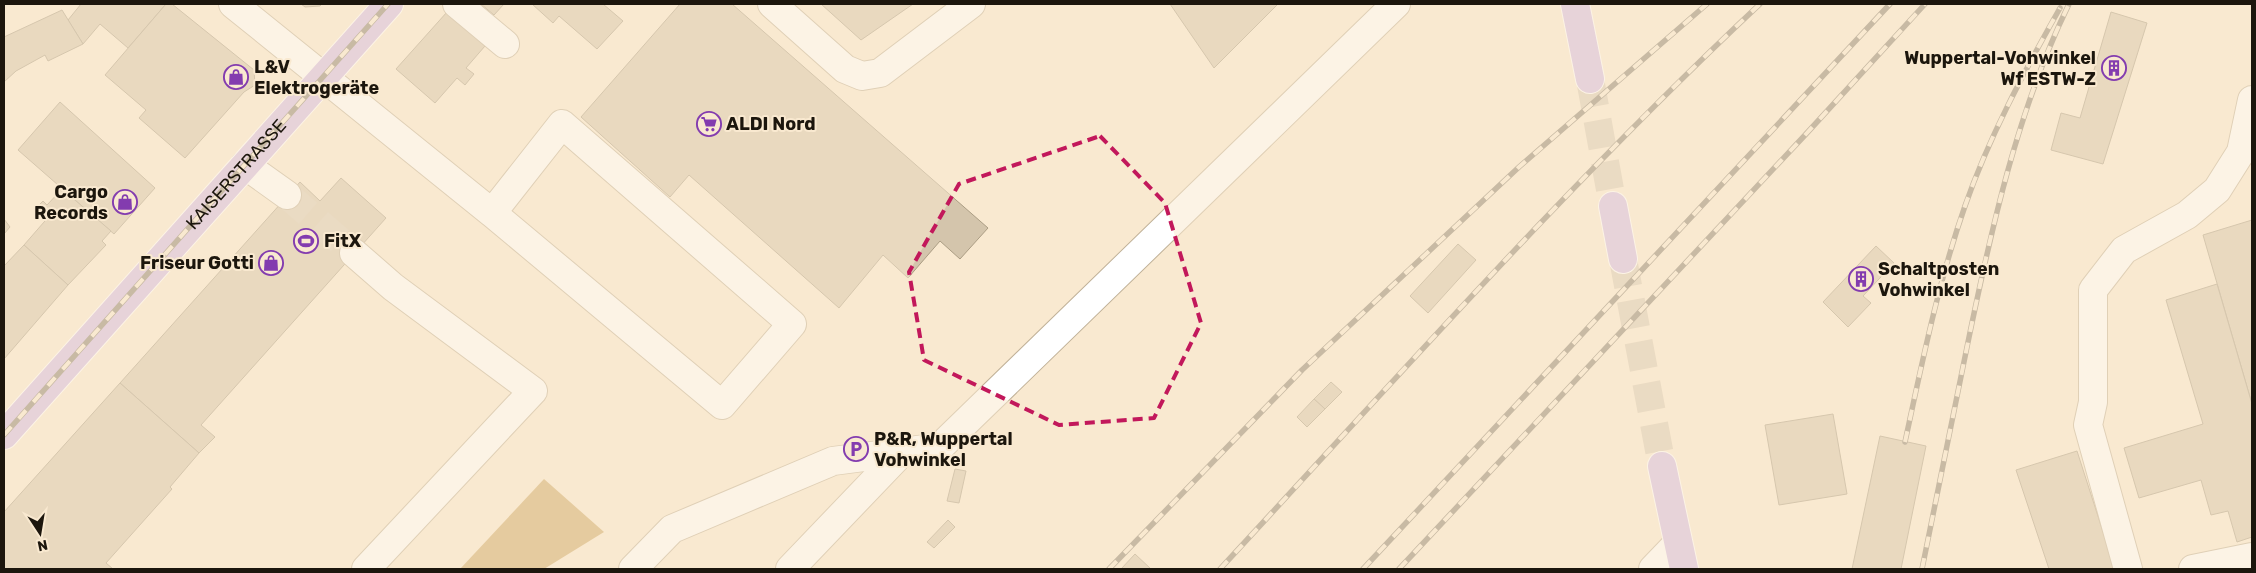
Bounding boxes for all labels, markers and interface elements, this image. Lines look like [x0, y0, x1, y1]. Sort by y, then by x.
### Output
place label: Wuppertal-Vohwinkel Wf ESTW-Z [1904, 47, 2096, 90]
building icon: Wuppertal-Vohwinkel Wf ESTW-Z [2101, 55, 2127, 81]
place label: L&V Elektrogeräte [254, 56, 379, 99]
shop icon: L&V Elektrogeräte [223, 64, 249, 90]
supermarket icon: ALDI Nord [696, 111, 722, 137]
place label: ALDI Nord [726, 113, 816, 135]
street label: KAISERSTRASSE [181, 115, 291, 234]
place label: Cargo Records [34, 181, 108, 224]
shop icon: Cargo Records [112, 189, 138, 215]
sports icon: FitX [293, 228, 319, 254]
place label: FitX [324, 230, 362, 252]
shop icon: Friseur Gotti [258, 250, 284, 276]
place label: Friseur Gotti [140, 252, 254, 274]
place label: Schaltposten Vohwinkel [1878, 258, 1999, 301]
building icon: Schaltposten Vohwinkel [1848, 266, 1874, 292]
place label: P&R, Wuppertal Vohwinkel [874, 428, 1013, 471]
parking icon: P&R, Wuppertal Vohwinkel [843, 436, 869, 462]
north arrow [15, 508, 65, 558]
text: N [36, 536, 49, 555]

